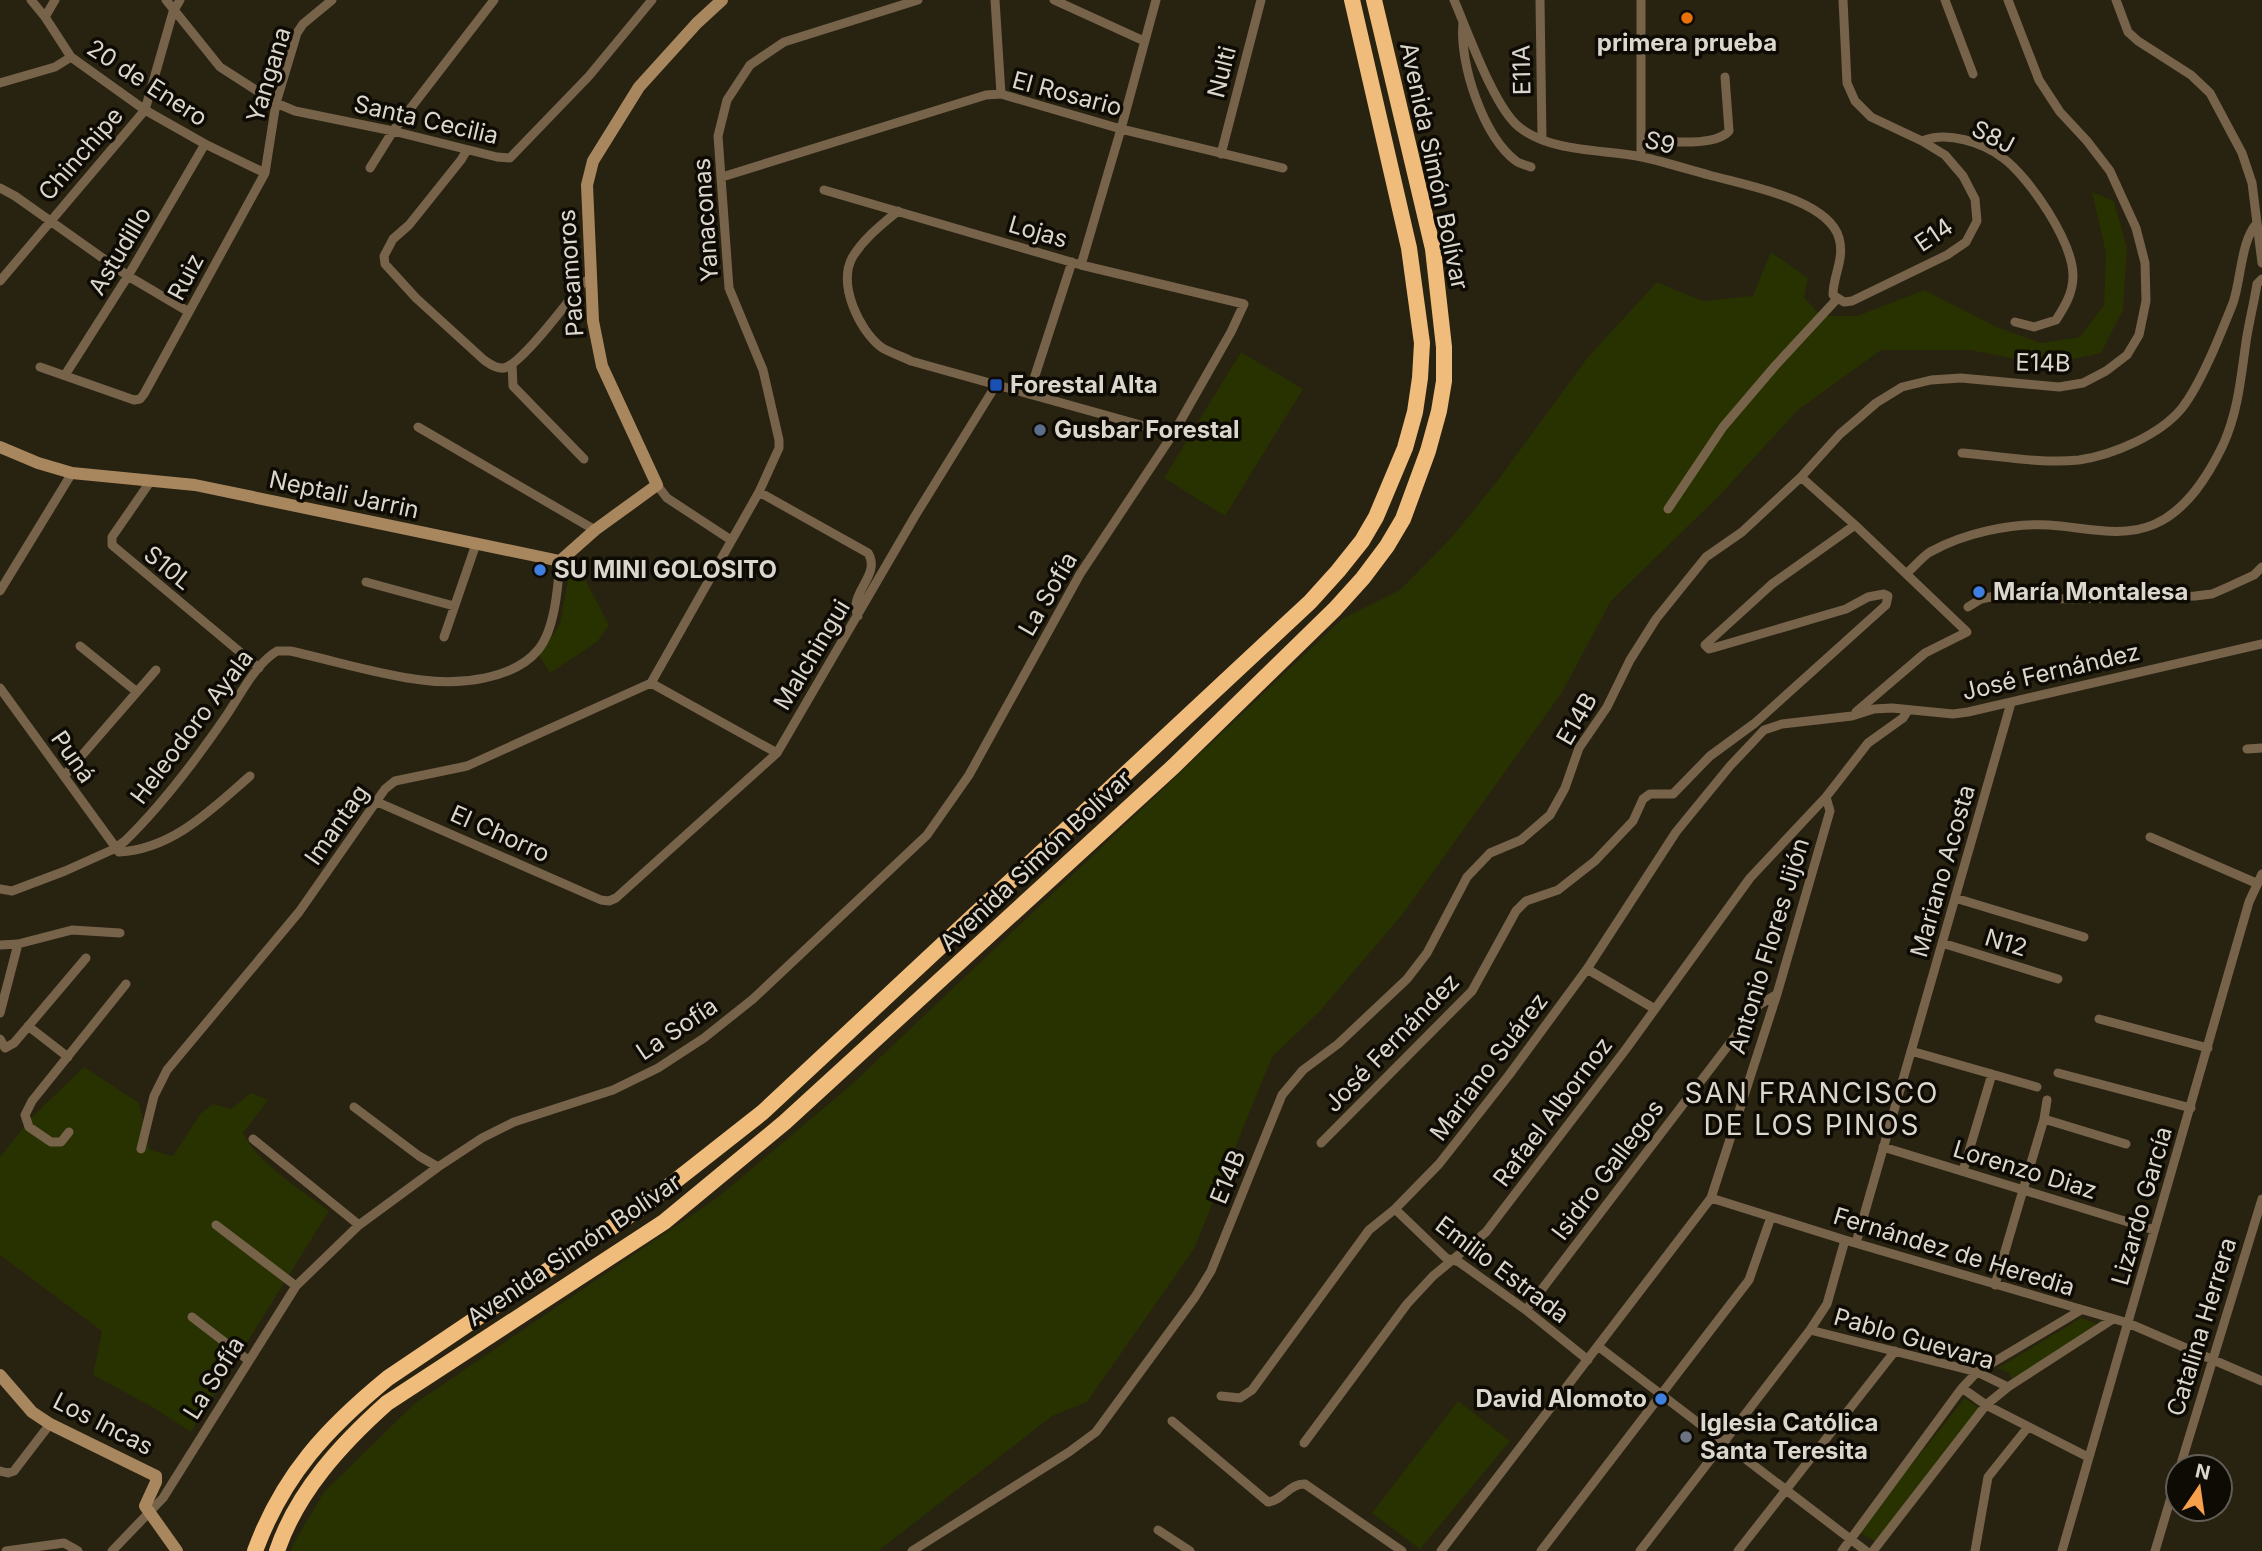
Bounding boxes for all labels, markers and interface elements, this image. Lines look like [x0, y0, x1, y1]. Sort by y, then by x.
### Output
marker: primera prueba [1679, 10, 1695, 26]
street label: Yangana [240, 24, 297, 126]
place label: primera prueba [1597, 28, 1777, 57]
street label: 20 de Enero [82, 33, 213, 132]
street label: Avenida Simón Bolívar [1394, 40, 1475, 292]
street label: Nulti [1201, 43, 1242, 101]
street label: E11A [1507, 45, 1536, 96]
street label: El Rosario [1009, 65, 1125, 122]
street label: Santa Cecilia [351, 89, 501, 150]
street label: Chinchipe [32, 101, 129, 206]
street label: S8J [1967, 114, 2019, 159]
street label: S9 [1642, 125, 1678, 160]
street label: Yanaconas [687, 157, 724, 283]
street label: Astudillo [82, 201, 157, 300]
street label: Pacamoros [552, 209, 589, 338]
street label: Lojas [1005, 209, 1071, 254]
street label: E14 [1909, 211, 1958, 258]
street label: Ruiz [161, 248, 210, 305]
street label: E14B [2015, 348, 2071, 377]
place label: Forestal Alta [1010, 370, 1158, 399]
marker: Forestal Alta [988, 377, 1004, 393]
place label: Gusbar Forestal [1054, 415, 1240, 444]
marker: Gusbar Forestal [1032, 422, 1048, 438]
street label: Neptali Jarrin [266, 464, 422, 525]
street label: S10L [138, 539, 198, 596]
street label: La Sofía [1012, 547, 1083, 641]
place label: SU MINI GOLOSITO [554, 555, 777, 584]
marker: SU MINI GOLOSITO [532, 562, 548, 578]
place label: María Montalesa [1993, 577, 2188, 606]
marker: María Montalesa [1971, 584, 1987, 600]
street label: Malchingui [767, 594, 856, 715]
street label: José Fernández [1959, 637, 2143, 706]
street label: Heleodoro Ayala [124, 644, 259, 810]
street label: E14B [1550, 688, 1603, 750]
street label: Puná [45, 725, 102, 788]
street label: Avenida Simón Bolívar [934, 764, 1138, 957]
street label: Imantag [299, 779, 375, 870]
street label: Mariano Acosta [1904, 781, 1981, 960]
street label: El Chorro [446, 799, 554, 868]
street label: Antonio Flores Jijón [1722, 834, 1815, 1057]
street label: N12 [1982, 922, 2031, 963]
street label: José Fernández [1318, 967, 1465, 1118]
street label: Mariano Suárez [1424, 987, 1554, 1146]
street label: La Sofía [631, 991, 723, 1066]
street label: Rafael Albornoz [1487, 1031, 1618, 1192]
district label: SAN FRANCISCO DE LOS PINOS [1684, 1076, 1940, 1142]
street label: Isidro Gallegos [1545, 1094, 1670, 1246]
street label: Lizardo García [2105, 1123, 2178, 1288]
street label: Lorenzo Diaz [1950, 1134, 2100, 1205]
street label: E14B [1204, 1146, 1251, 1208]
street label: Avenida Simón Bolívar [461, 1167, 686, 1332]
street label: Fernández de Heredia [1830, 1201, 2078, 1302]
street label: Emilio Estrada [1430, 1210, 1575, 1329]
street label: Catalina Herrera [2161, 1234, 2242, 1419]
street label: Pablo Guevara [1831, 1302, 1998, 1375]
street label: La Sofía [177, 1331, 250, 1424]
place label: David Alomoto [1475, 1384, 1647, 1413]
street label: Los Incas [48, 1386, 158, 1461]
marker: David Alomoto [1653, 1391, 1669, 1407]
place label: Iglesia Católica Santa Teresita [1700, 1408, 1879, 1465]
marker: Iglesia Católica Santa Teresita [1678, 1429, 1694, 1445]
north arrow [2164, 1453, 2234, 1523]
text: N [2193, 1459, 2212, 1485]

